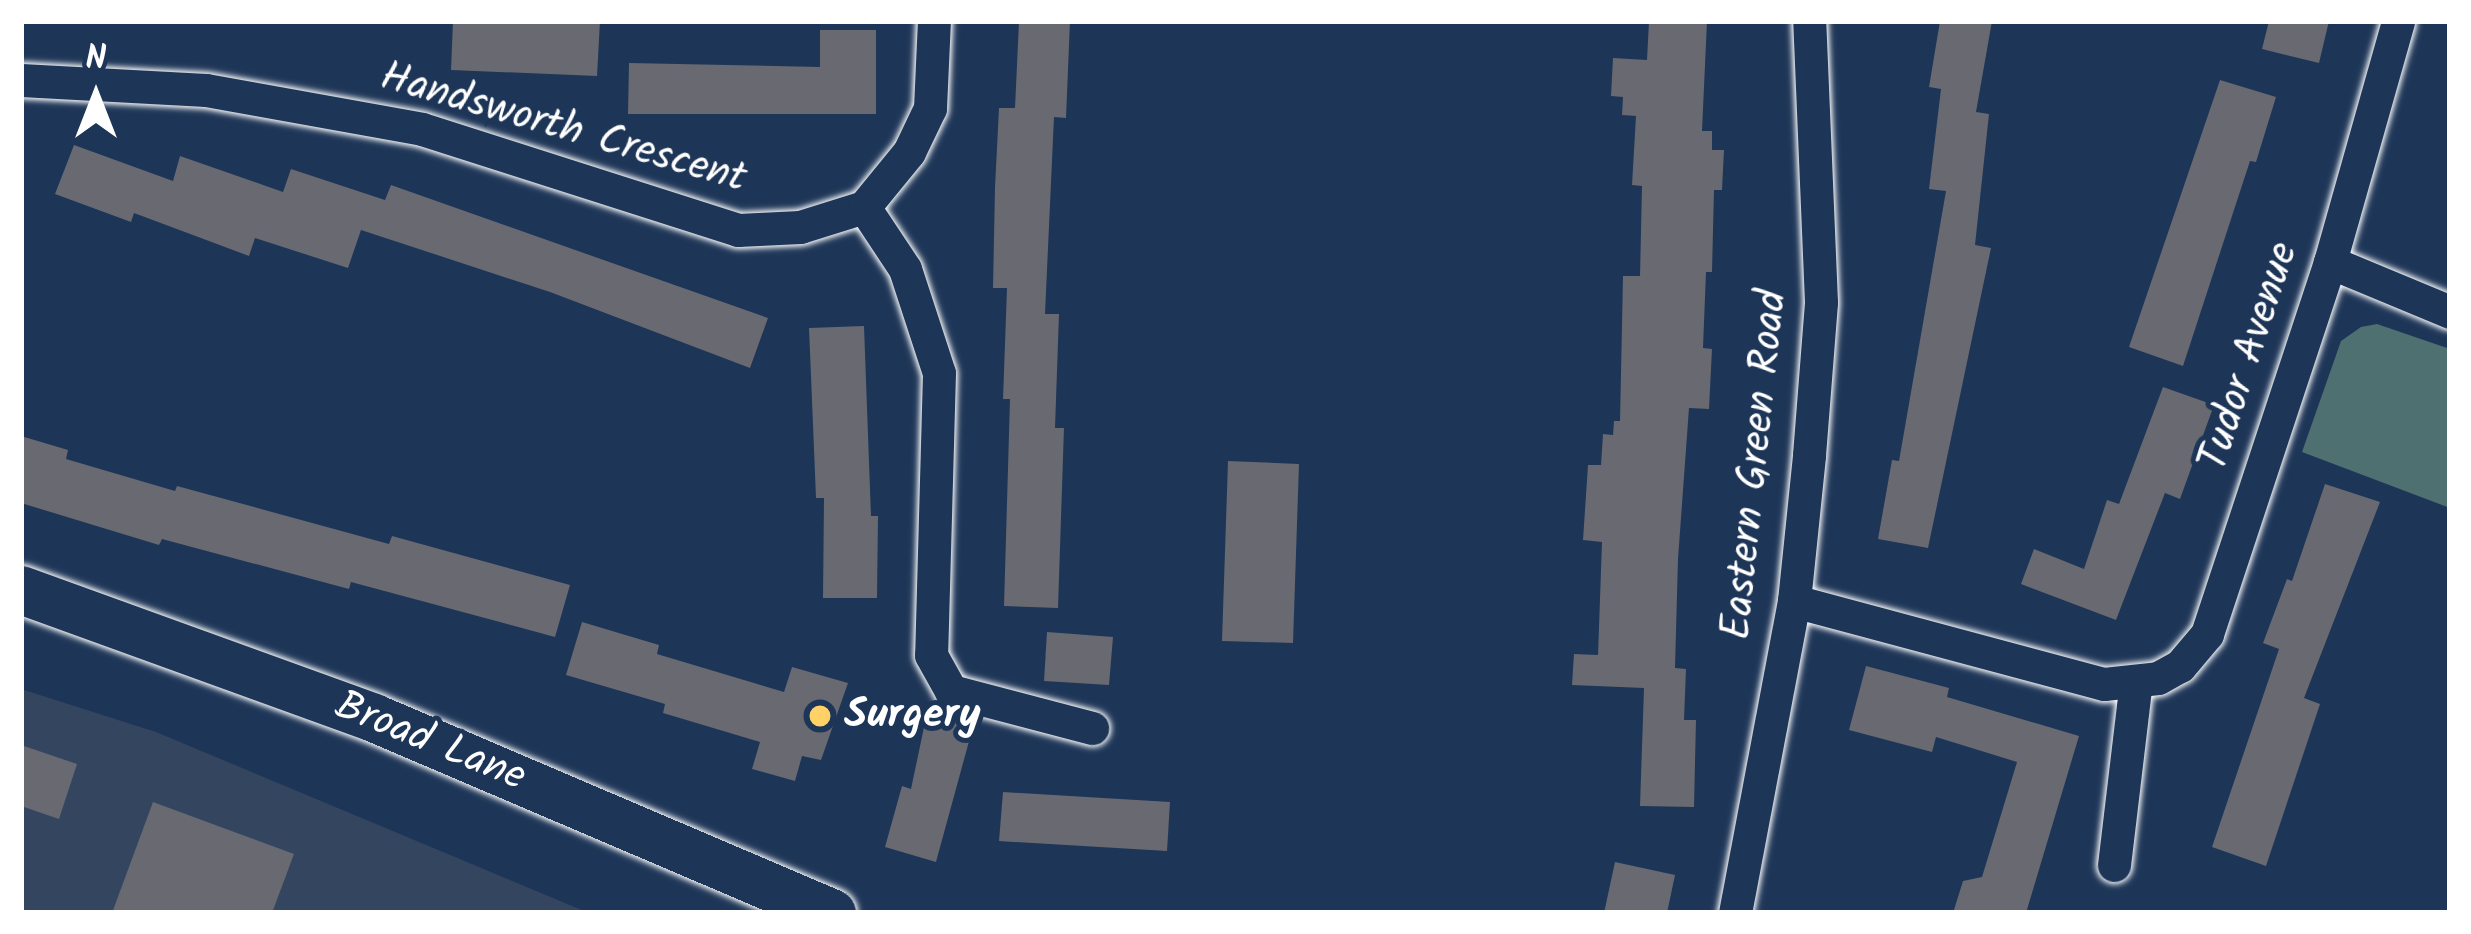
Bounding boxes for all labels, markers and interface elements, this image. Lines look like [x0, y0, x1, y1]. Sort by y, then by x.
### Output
text: N [86, 33, 106, 86]
north arrow [36, 36, 156, 156]
street label: Handsworth Crescent [374, 53, 752, 205]
street label: Tudor Avenue [2189, 236, 2311, 478]
street label: Eastern Green Road [1713, 288, 1799, 642]
street label: Broad Lane [327, 681, 533, 803]
place label: Surgery [844, 691, 981, 741]
marker: Surgery [807, 703, 833, 729]

